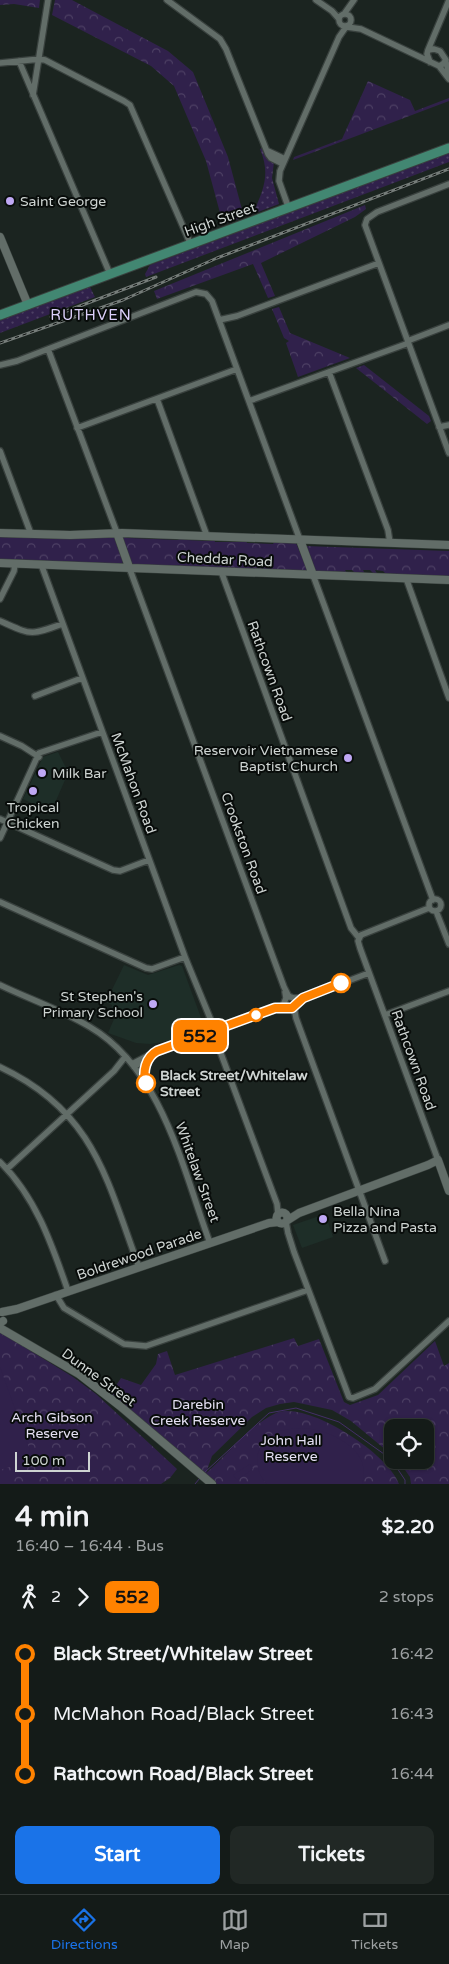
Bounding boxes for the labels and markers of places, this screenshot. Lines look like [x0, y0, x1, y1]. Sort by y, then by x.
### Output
place label: Saint George [20, 193, 106, 210]
marker: Saint George [4, 195, 16, 207]
place label: Reservoir Vietnamese Baptist Church [194, 742, 338, 775]
marker: Reservoir Vietnamese Baptist Church [342, 752, 354, 764]
place label: Milk Bar [52, 765, 107, 782]
marker: Milk Bar [36, 767, 48, 779]
marker: Tropical Chicken [27, 785, 39, 797]
place label: Tropical Chicken [6, 799, 60, 832]
unlabelled marker [331, 973, 351, 993]
place label: St Stephen's Primary School [42, 988, 143, 1021]
marker: St Stephen's Primary School [147, 998, 159, 1010]
unlabelled marker [249, 1008, 263, 1022]
place label: Black Street/Whitelaw Street [160, 1067, 308, 1100]
marker: Black Street/Whitelaw Street [136, 1073, 156, 1093]
place label: Bella Nina Pizza and Pasta [333, 1203, 437, 1236]
marker: Bella Nina Pizza and Pasta [317, 1213, 329, 1225]

